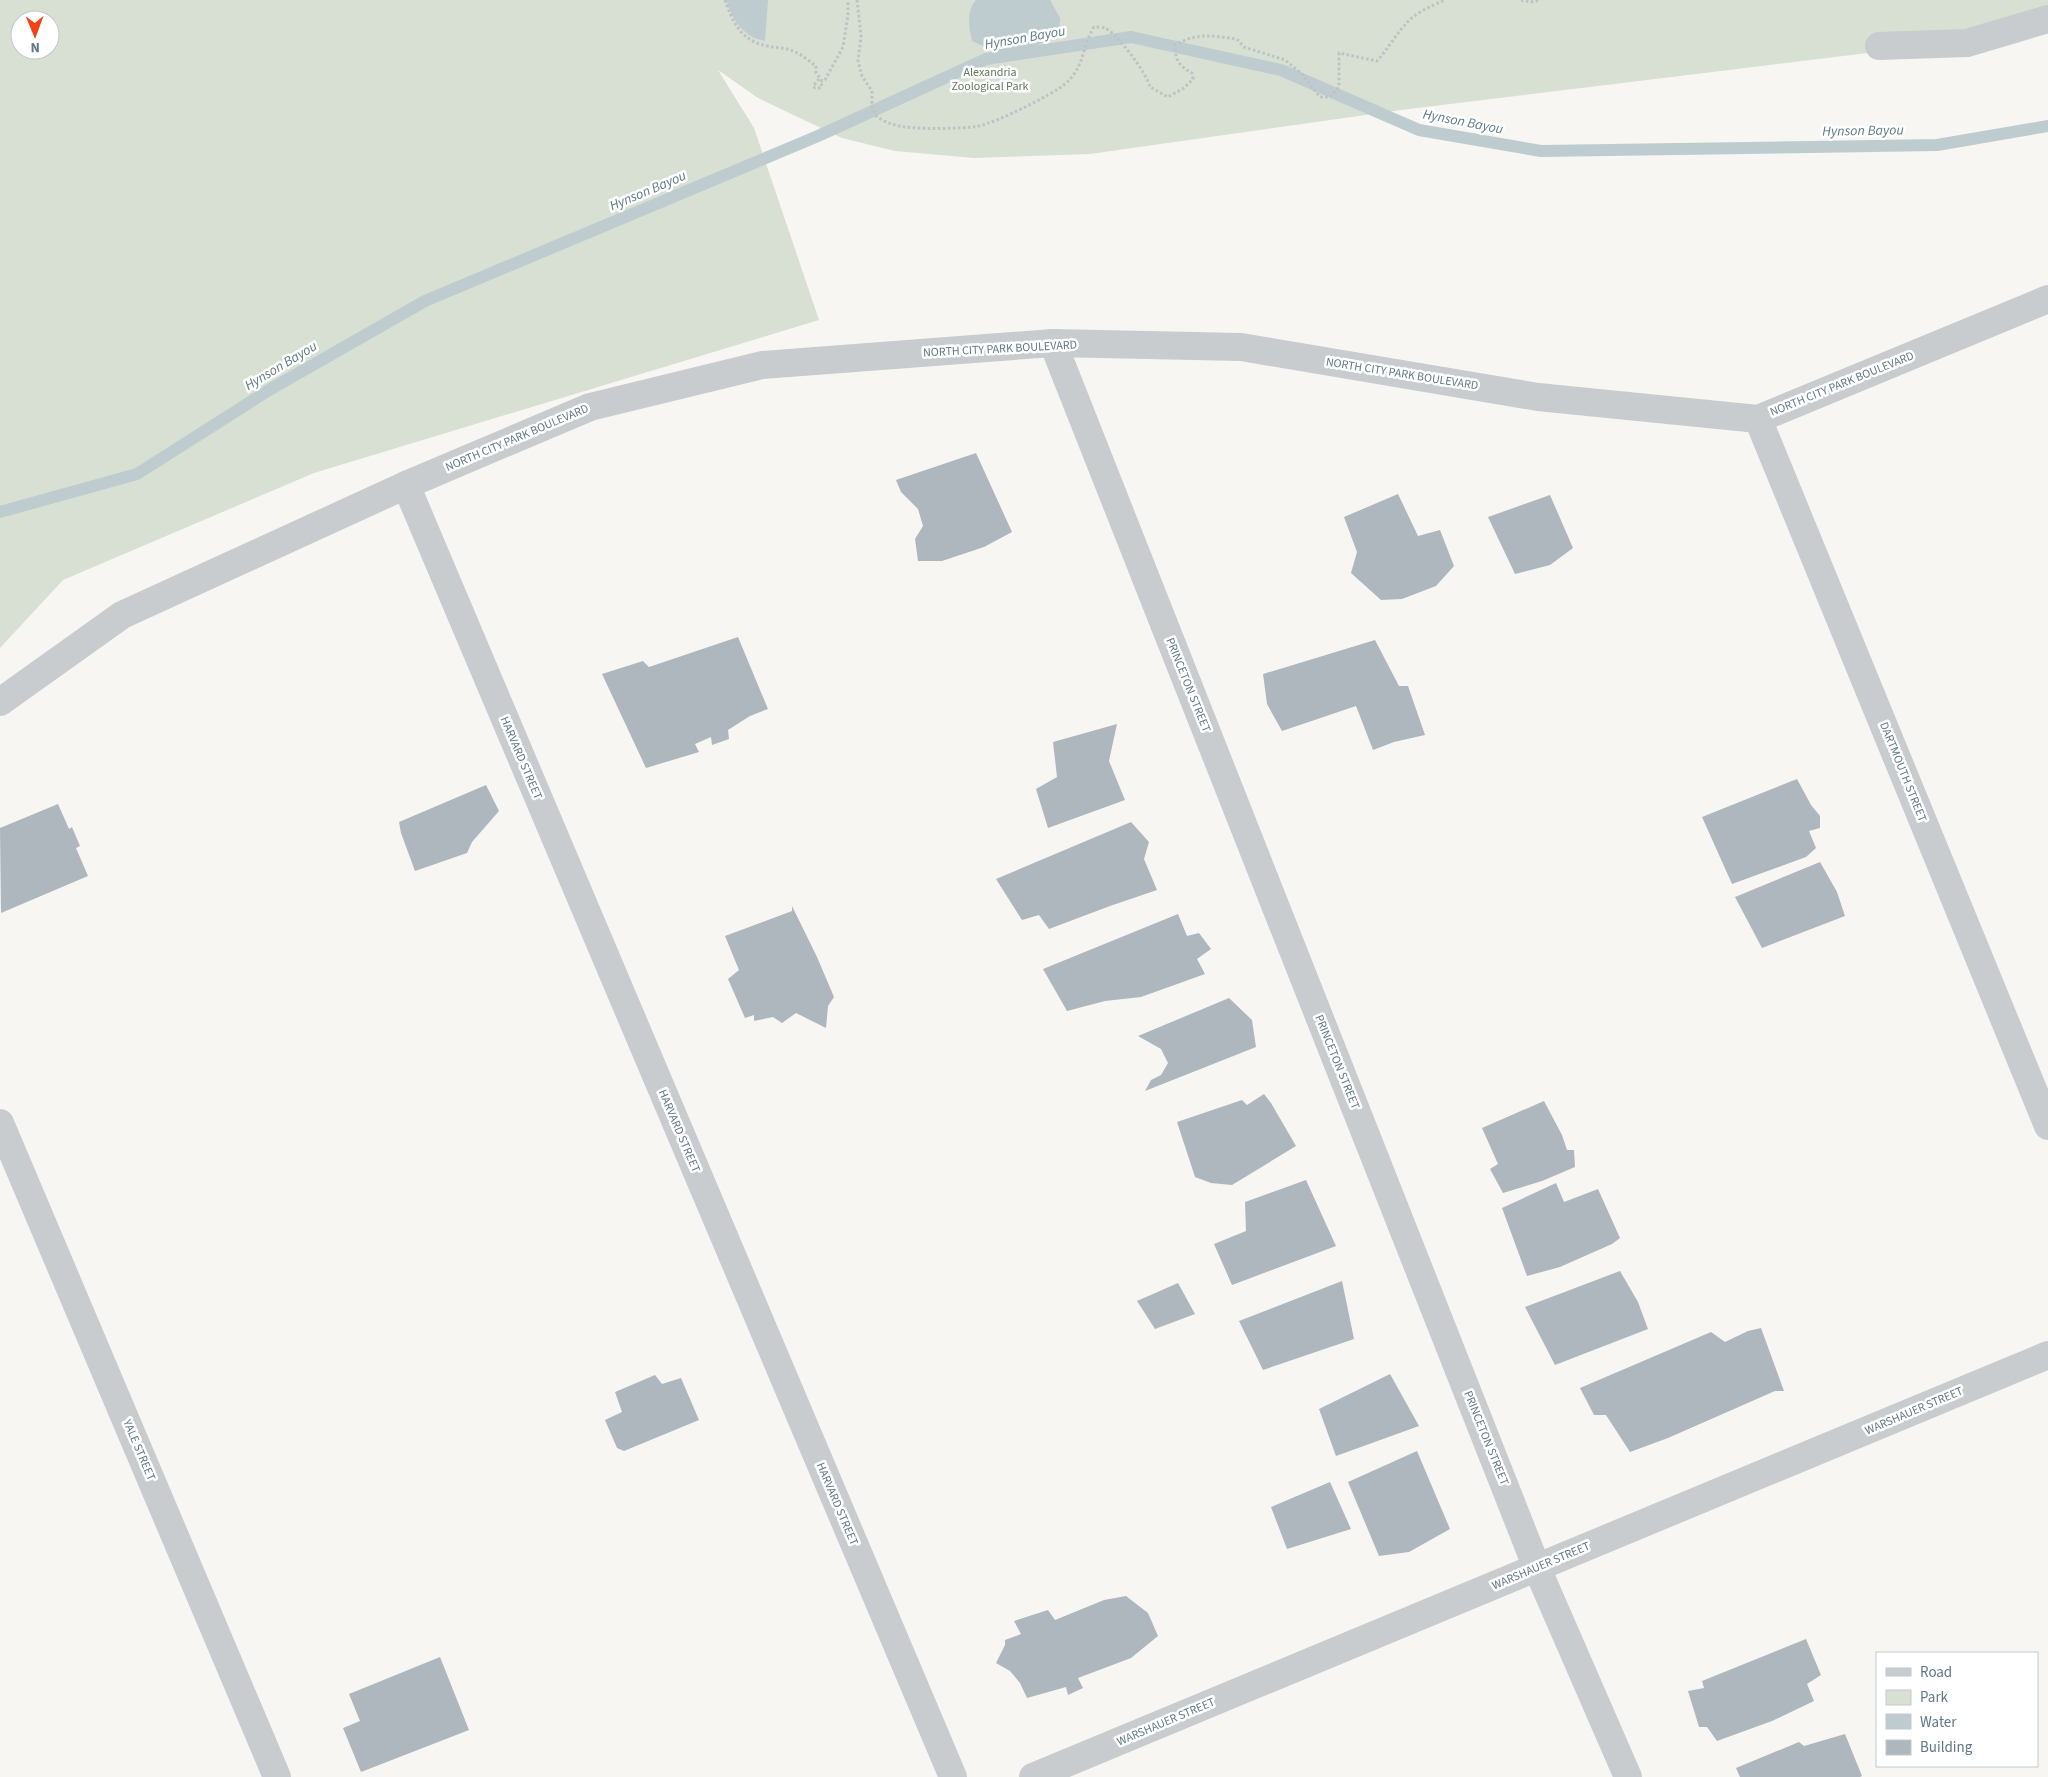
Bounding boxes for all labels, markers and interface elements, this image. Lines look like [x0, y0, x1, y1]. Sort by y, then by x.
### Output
north arrow [10, 10, 60, 60]
water label: Hynson Bayou [983, 21, 1067, 55]
text: N [30, 37, 40, 57]
park label: Alexandria Zoological Park [951, 64, 1029, 95]
water label: Hynson Bayou [1421, 104, 1505, 140]
water label: Hynson Bayou [1822, 120, 1904, 142]
water label: Hynson Bayou [607, 166, 689, 216]
water label: Hynson Bayou [241, 336, 321, 396]
street label: NORTH CITY PARK BOULEVARD [923, 336, 1077, 362]
street label: NORTH CITY PARK BOULEVARD [1767, 347, 1917, 421]
street label: NORTH CITY PARK BOULEVARD [1325, 354, 1479, 394]
street label: NORTH CITY PARK BOULEVARD [443, 400, 591, 476]
street label: PRINCETON STREET [1161, 635, 1215, 735]
street label: HARVARD STREET [496, 714, 546, 803]
street label: DARTMOUTH STREET [1875, 719, 1931, 825]
street label: PRINCETON STREET [1310, 1012, 1364, 1112]
street label: HARVARD STREET [654, 1087, 704, 1176]
street label: WARSHAUER STREET [1862, 1382, 1966, 1439]
street label: PRINCETON STREET [1459, 1388, 1513, 1488]
street label: YALE STREET [118, 1416, 160, 1484]
street label: HARVARD STREET [812, 1460, 862, 1549]
street label: WARSHAUER STREET [1489, 1537, 1593, 1594]
legend [1876, 1652, 2038, 1767]
text: Road [1920, 1662, 1952, 1683]
text: Park [1920, 1687, 1949, 1708]
street label: WARSHAUER STREET [1114, 1693, 1218, 1750]
text: Water [1920, 1712, 1957, 1733]
text: Building [1920, 1737, 1973, 1758]

